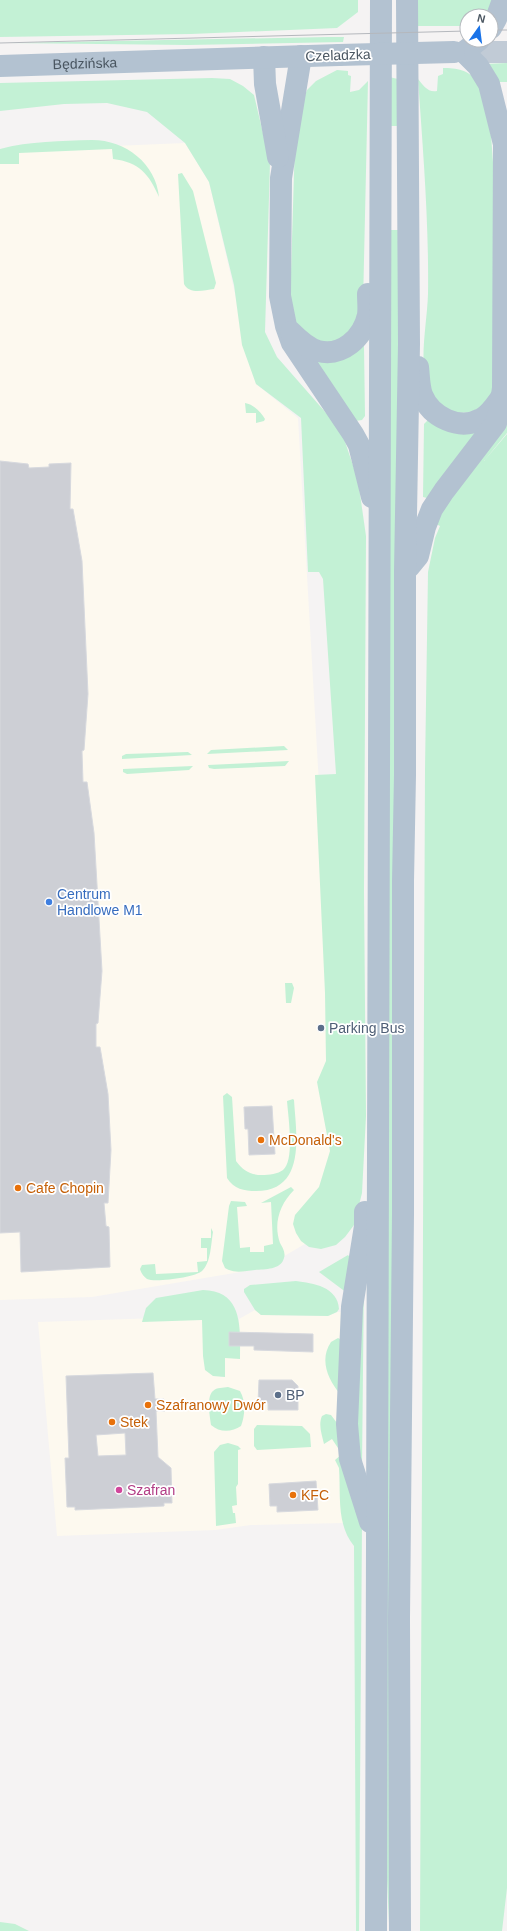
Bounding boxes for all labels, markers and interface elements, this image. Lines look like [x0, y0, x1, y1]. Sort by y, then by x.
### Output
north arrow [459, 8, 499, 48]
text: N [476, 12, 487, 25]
street label: Czeladzka [305, 46, 371, 64]
street label: Będzińska [52, 54, 118, 72]
place label: Centrum Handlowe M1 [57, 886, 143, 918]
marker: Centrum Handlowe M1 [44, 897, 54, 907]
place label: Parking Bus [329, 1020, 404, 1036]
marker: Parking Bus [316, 1023, 326, 1033]
place label: McDonald's [269, 1132, 342, 1148]
marker: McDonald's [256, 1135, 266, 1145]
place label: Cafe Chopin [26, 1180, 104, 1196]
marker: Cafe Chopin [13, 1183, 23, 1193]
place label: BP [286, 1387, 305, 1403]
marker: BP [273, 1390, 283, 1400]
place label: Szafranowy Dwór [156, 1397, 266, 1413]
marker: Szafranowy Dwór [143, 1400, 153, 1410]
place label: Stek [120, 1414, 149, 1430]
marker: Stek [107, 1417, 117, 1427]
place label: Szafran [127, 1482, 175, 1498]
marker: Szafran [114, 1485, 124, 1495]
place label: KFC [301, 1487, 329, 1503]
marker: KFC [288, 1490, 298, 1500]

